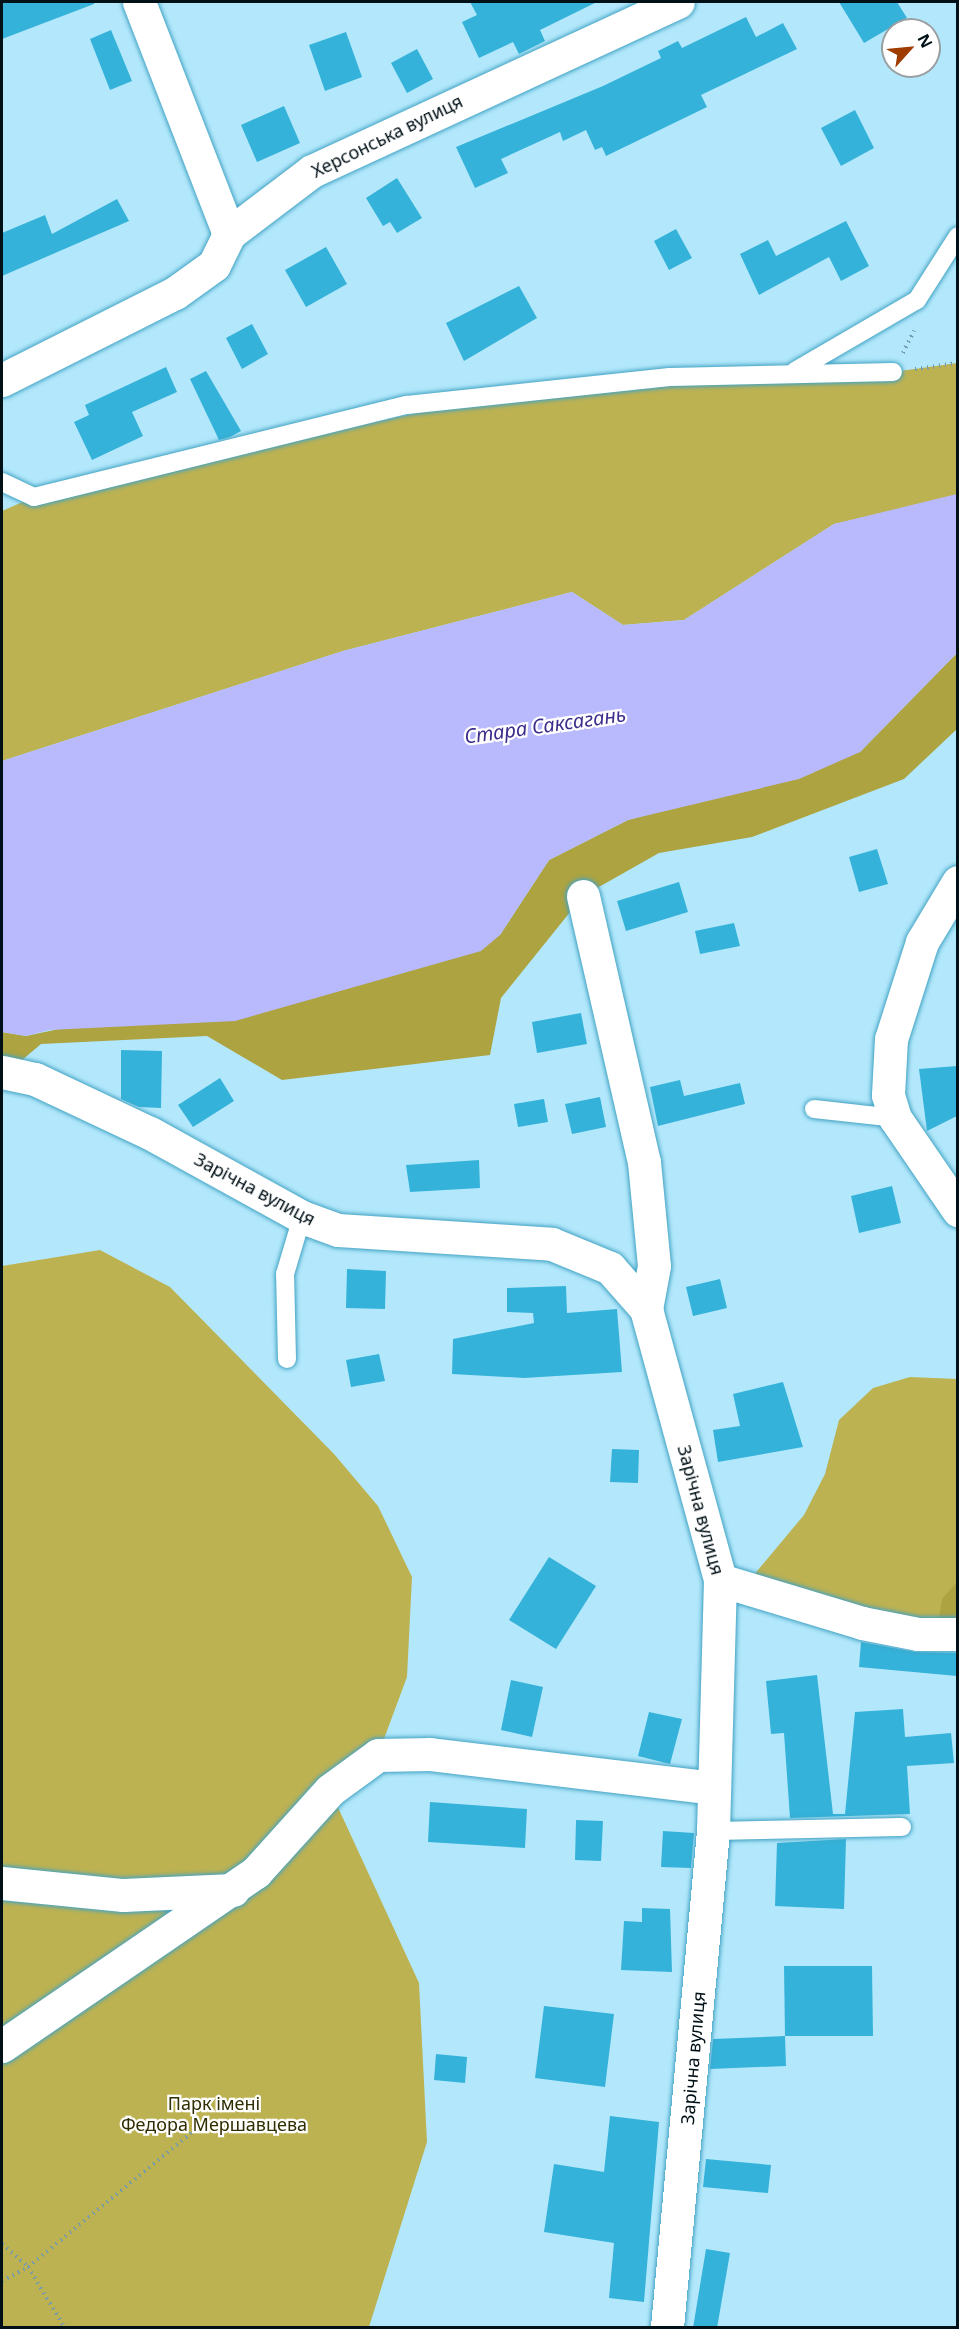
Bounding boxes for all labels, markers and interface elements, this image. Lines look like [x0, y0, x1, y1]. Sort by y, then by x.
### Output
north arrow [881, 18, 941, 78]
text: N [912, 30, 938, 52]
street label: Херсонська вулиця [308, 90, 466, 182]
water label: Стара Саксагань [463, 702, 627, 748]
street label: Зарічна вулиця [191, 1148, 319, 1230]
street label: Зарічна вулиця [673, 1443, 729, 1577]
street label: Зарічна вулиця [676, 1990, 710, 2126]
park label: Парк імені Федора Мершавцева [121, 2093, 307, 2136]

